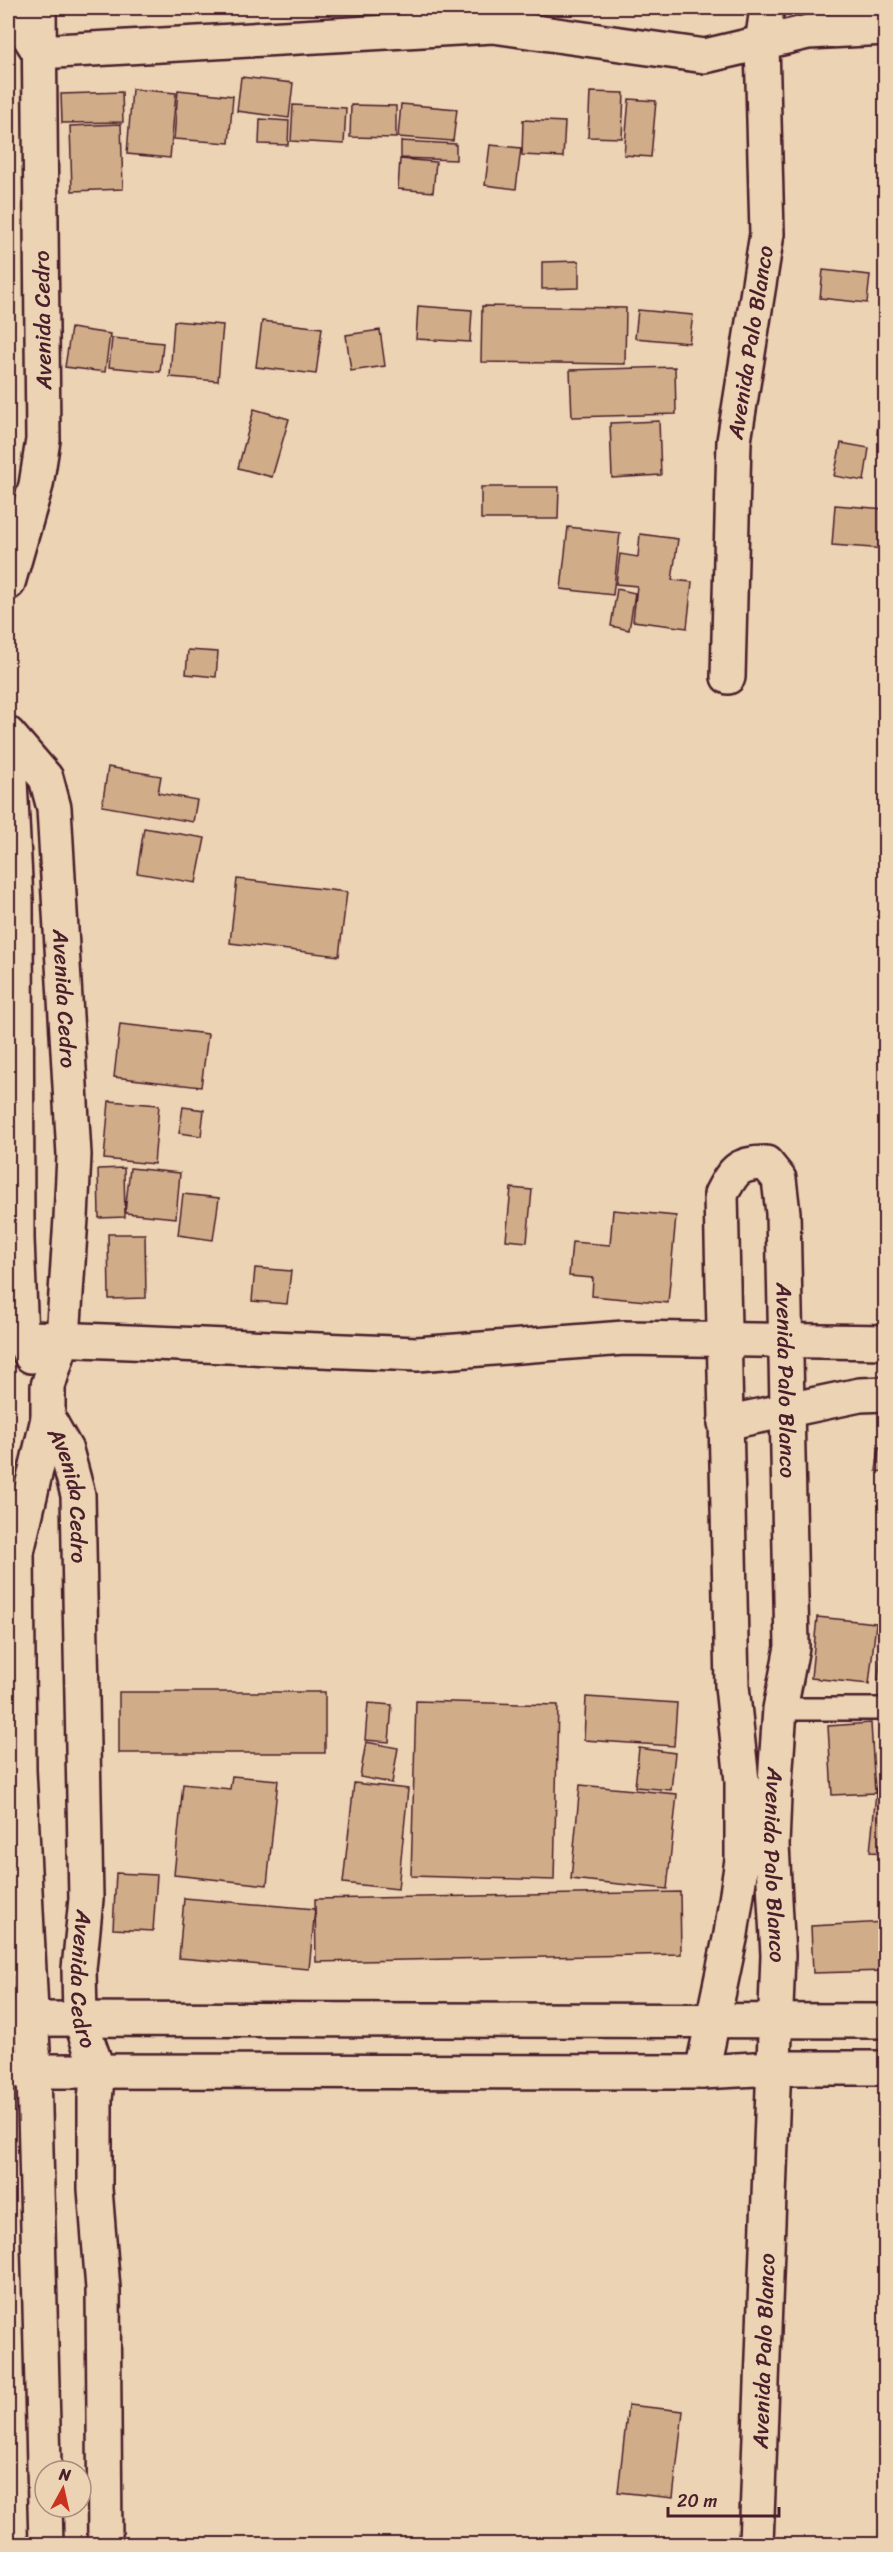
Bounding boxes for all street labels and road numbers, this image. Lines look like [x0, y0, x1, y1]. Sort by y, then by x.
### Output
street label: Avenida Palo Blanco [715, 243, 785, 443]
street label: Avenida Cedro [22, 250, 63, 391]
street label: Avenida Cedro [41, 927, 88, 1069]
street label: Avenida Palo Blanco [764, 1281, 807, 1478]
street label: Avenida Cedro [36, 1419, 98, 1564]
street label: Avenida Palo Blanco [752, 1765, 797, 1963]
street label: Avenida Cedro [59, 1907, 108, 2054]
street label: Avenida Palo Blanco [741, 2253, 786, 2450]

